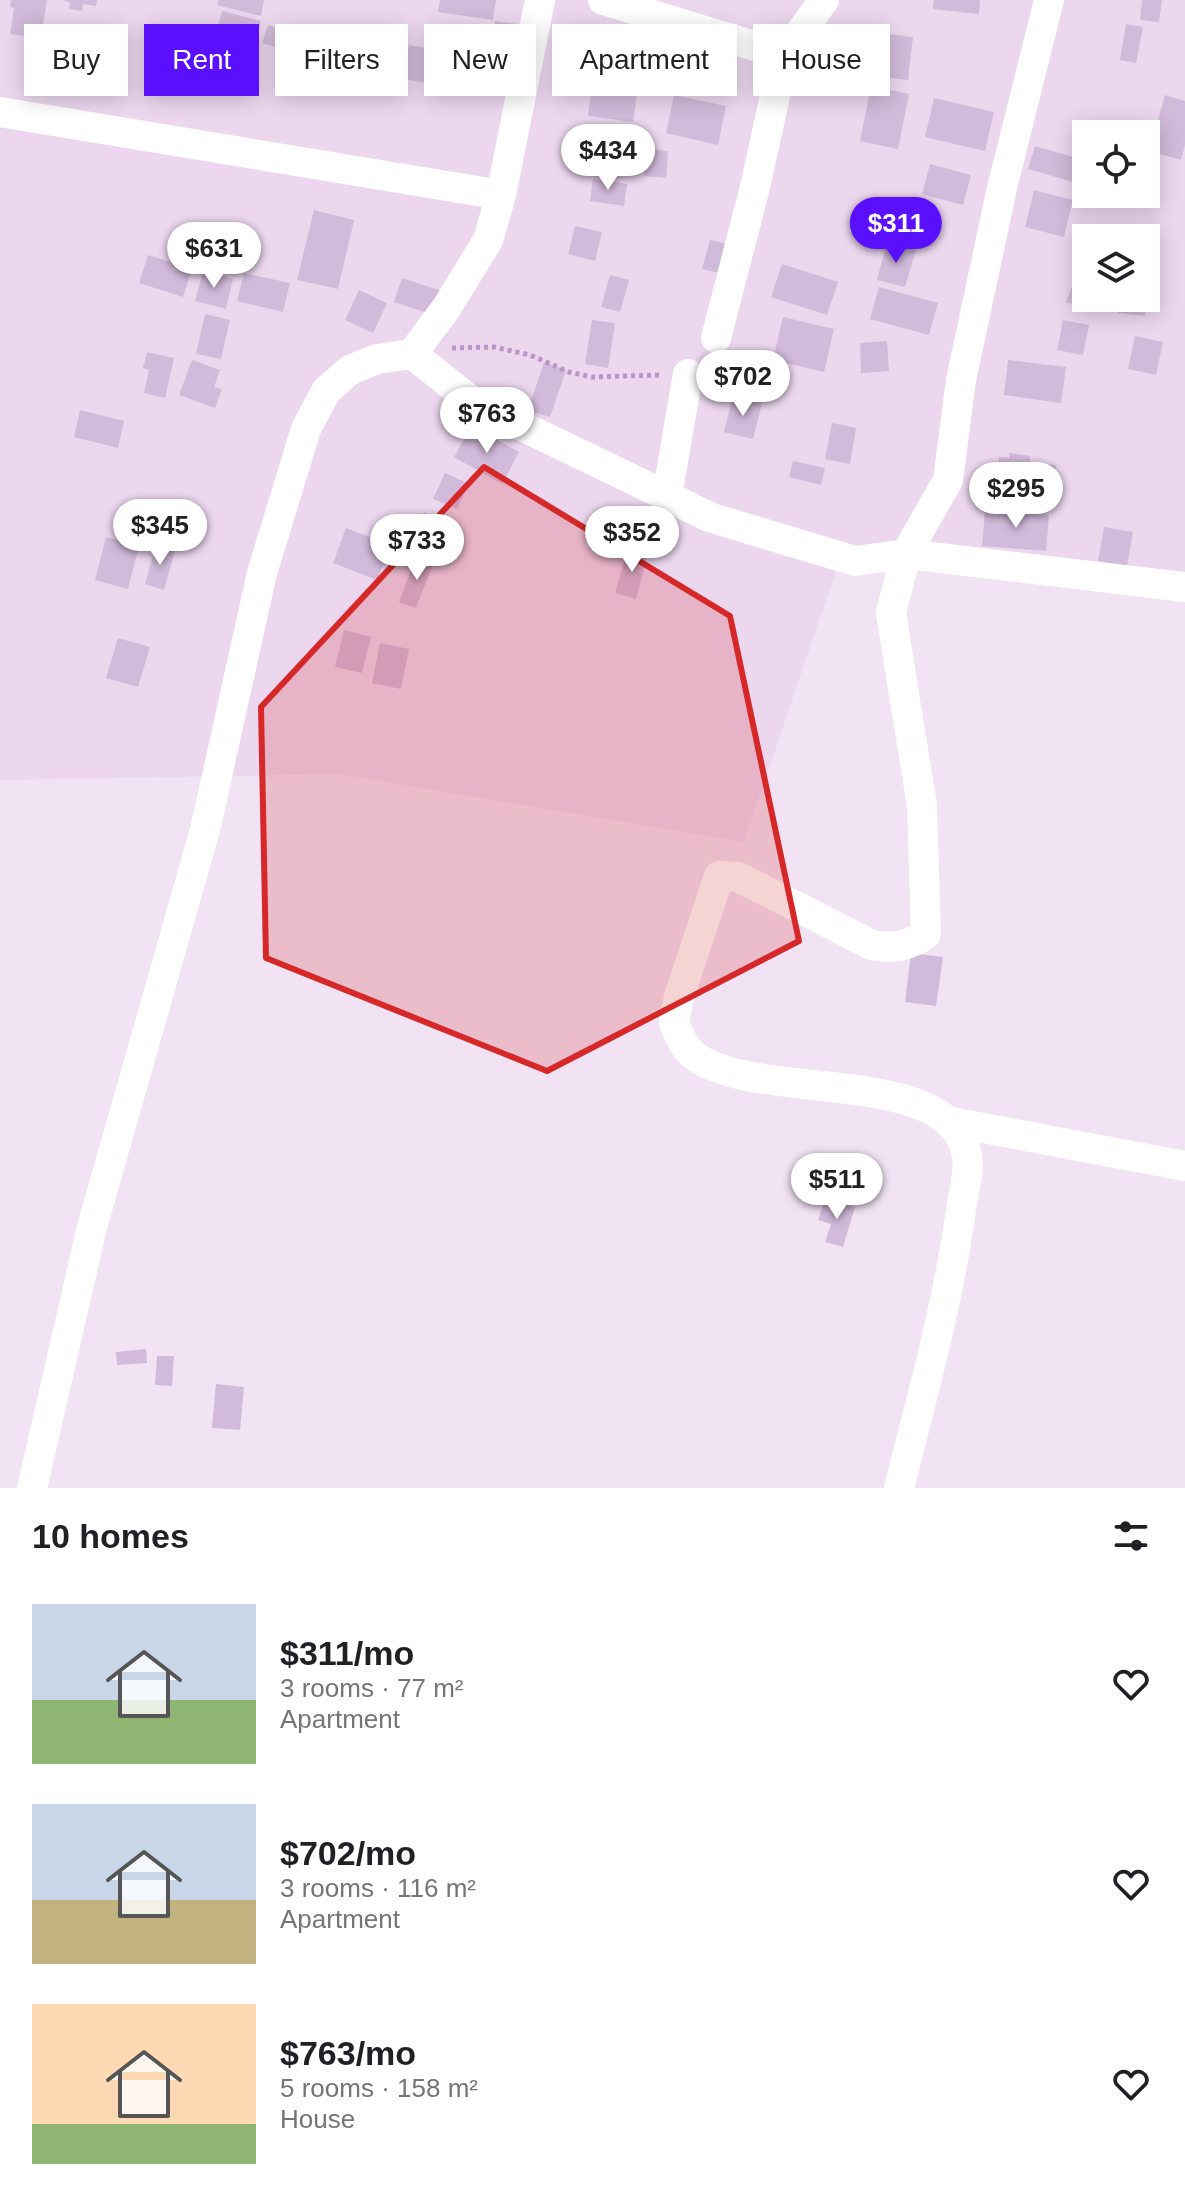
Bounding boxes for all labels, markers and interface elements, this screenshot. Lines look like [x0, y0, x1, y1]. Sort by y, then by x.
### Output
chip: Buy [24, 24, 128, 96]
chip: Rent [144, 24, 259, 96]
chip: Filters [275, 24, 408, 96]
chip: New [424, 24, 536, 96]
chip: Apartment [552, 24, 737, 96]
chip: House [753, 24, 890, 96]
map controls [1072, 120, 1160, 312]
button: locate [1072, 120, 1160, 208]
pin: $434 [561, 124, 655, 192]
text: $434 [579, 135, 637, 165]
pin: $311 [849, 197, 943, 265]
text: $311 [868, 208, 924, 238]
pin: $631 [167, 222, 261, 290]
button: layers [1072, 224, 1160, 312]
text: $631 [185, 233, 243, 263]
pin: $702 [696, 350, 790, 418]
text: $702 [714, 361, 772, 391]
pin: $763 [440, 387, 534, 455]
text: $763 [458, 398, 516, 428]
pin: $295 [969, 462, 1063, 530]
text: $295 [987, 473, 1045, 503]
pin: $345 [113, 499, 207, 567]
pin: $352 [585, 506, 679, 574]
text: $345 [131, 510, 189, 540]
pin: $733 [370, 514, 464, 582]
text: $352 [603, 517, 661, 547]
text: $733 [388, 525, 446, 555]
pin: $511 [790, 1153, 884, 1221]
text: $511 [809, 1164, 865, 1194]
icon: filters [1109, 1514, 1153, 1558]
text: 10 homes [32, 1517, 189, 1555]
text: $311/mo [280, 1634, 414, 1672]
icon: home [96, 1636, 192, 1732]
icon: heart [1109, 1662, 1153, 1706]
text: 3 rooms · 77 m² [280, 1673, 464, 1703]
text: Apartment [280, 1704, 400, 1734]
text: $702/mo [280, 1834, 416, 1872]
icon: home [96, 1836, 192, 1932]
icon: heart [1109, 1862, 1153, 1906]
text: 3 rooms · 116 m² [280, 1873, 476, 1903]
text: Apartment [280, 1904, 400, 1934]
text: $763/mo [280, 2034, 416, 2072]
icon: home [96, 2036, 192, 2132]
icon: heart [1109, 2062, 1153, 2106]
text: 5 rooms · 158 m² [280, 2073, 478, 2103]
text: House [280, 2104, 355, 2134]

